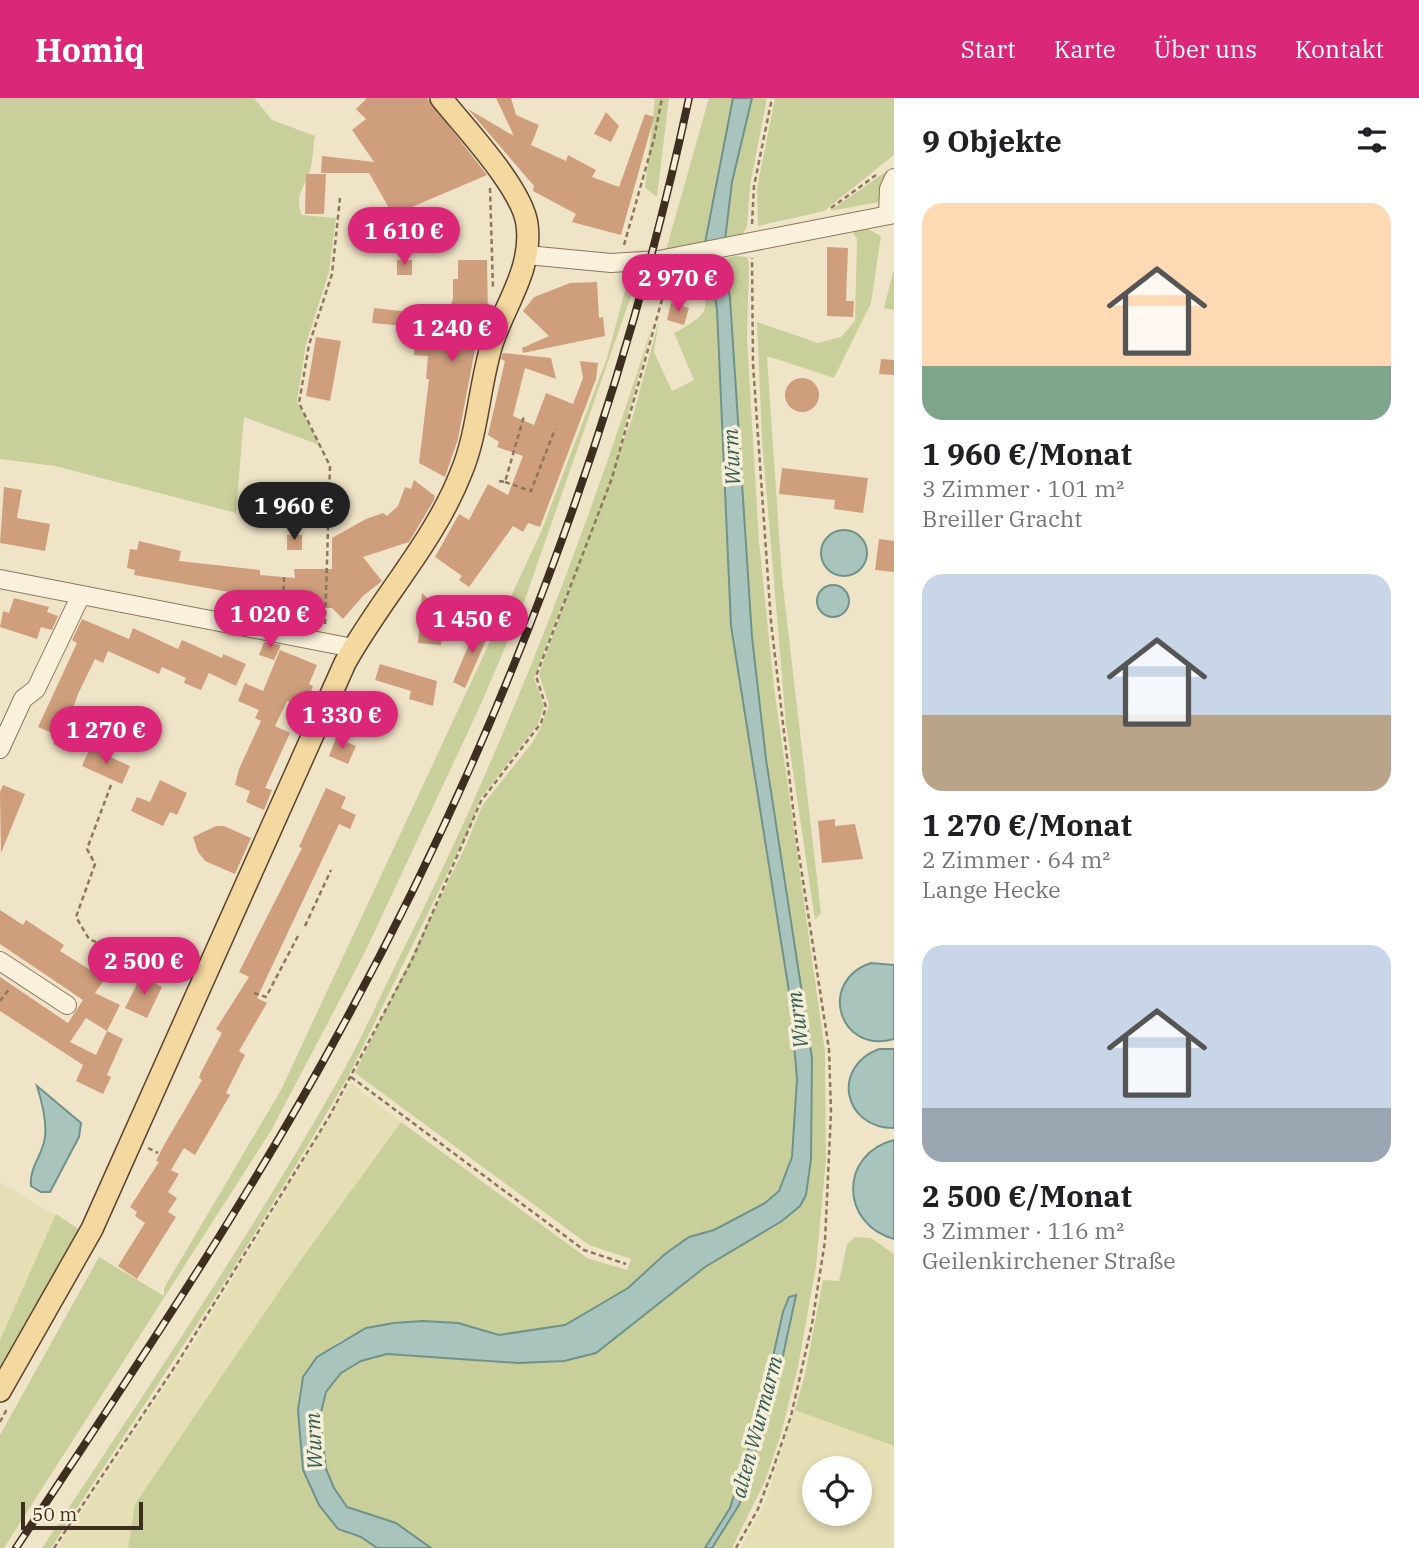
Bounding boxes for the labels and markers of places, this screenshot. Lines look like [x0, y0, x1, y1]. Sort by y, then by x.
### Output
pin: 1 610 € [339, 208, 469, 267]
pin: 2 970 € [613, 254, 743, 314]
pin: 1 240 € [387, 304, 517, 364]
pin: 1 960 € [229, 482, 359, 542]
pin: 1 020 € [205, 590, 335, 650]
pin: 1 450 € [407, 596, 537, 655]
pin: 1 330 € [277, 692, 407, 751]
pin: 1 270 € [41, 706, 171, 766]
pin: 2 500 € [79, 937, 209, 997]

